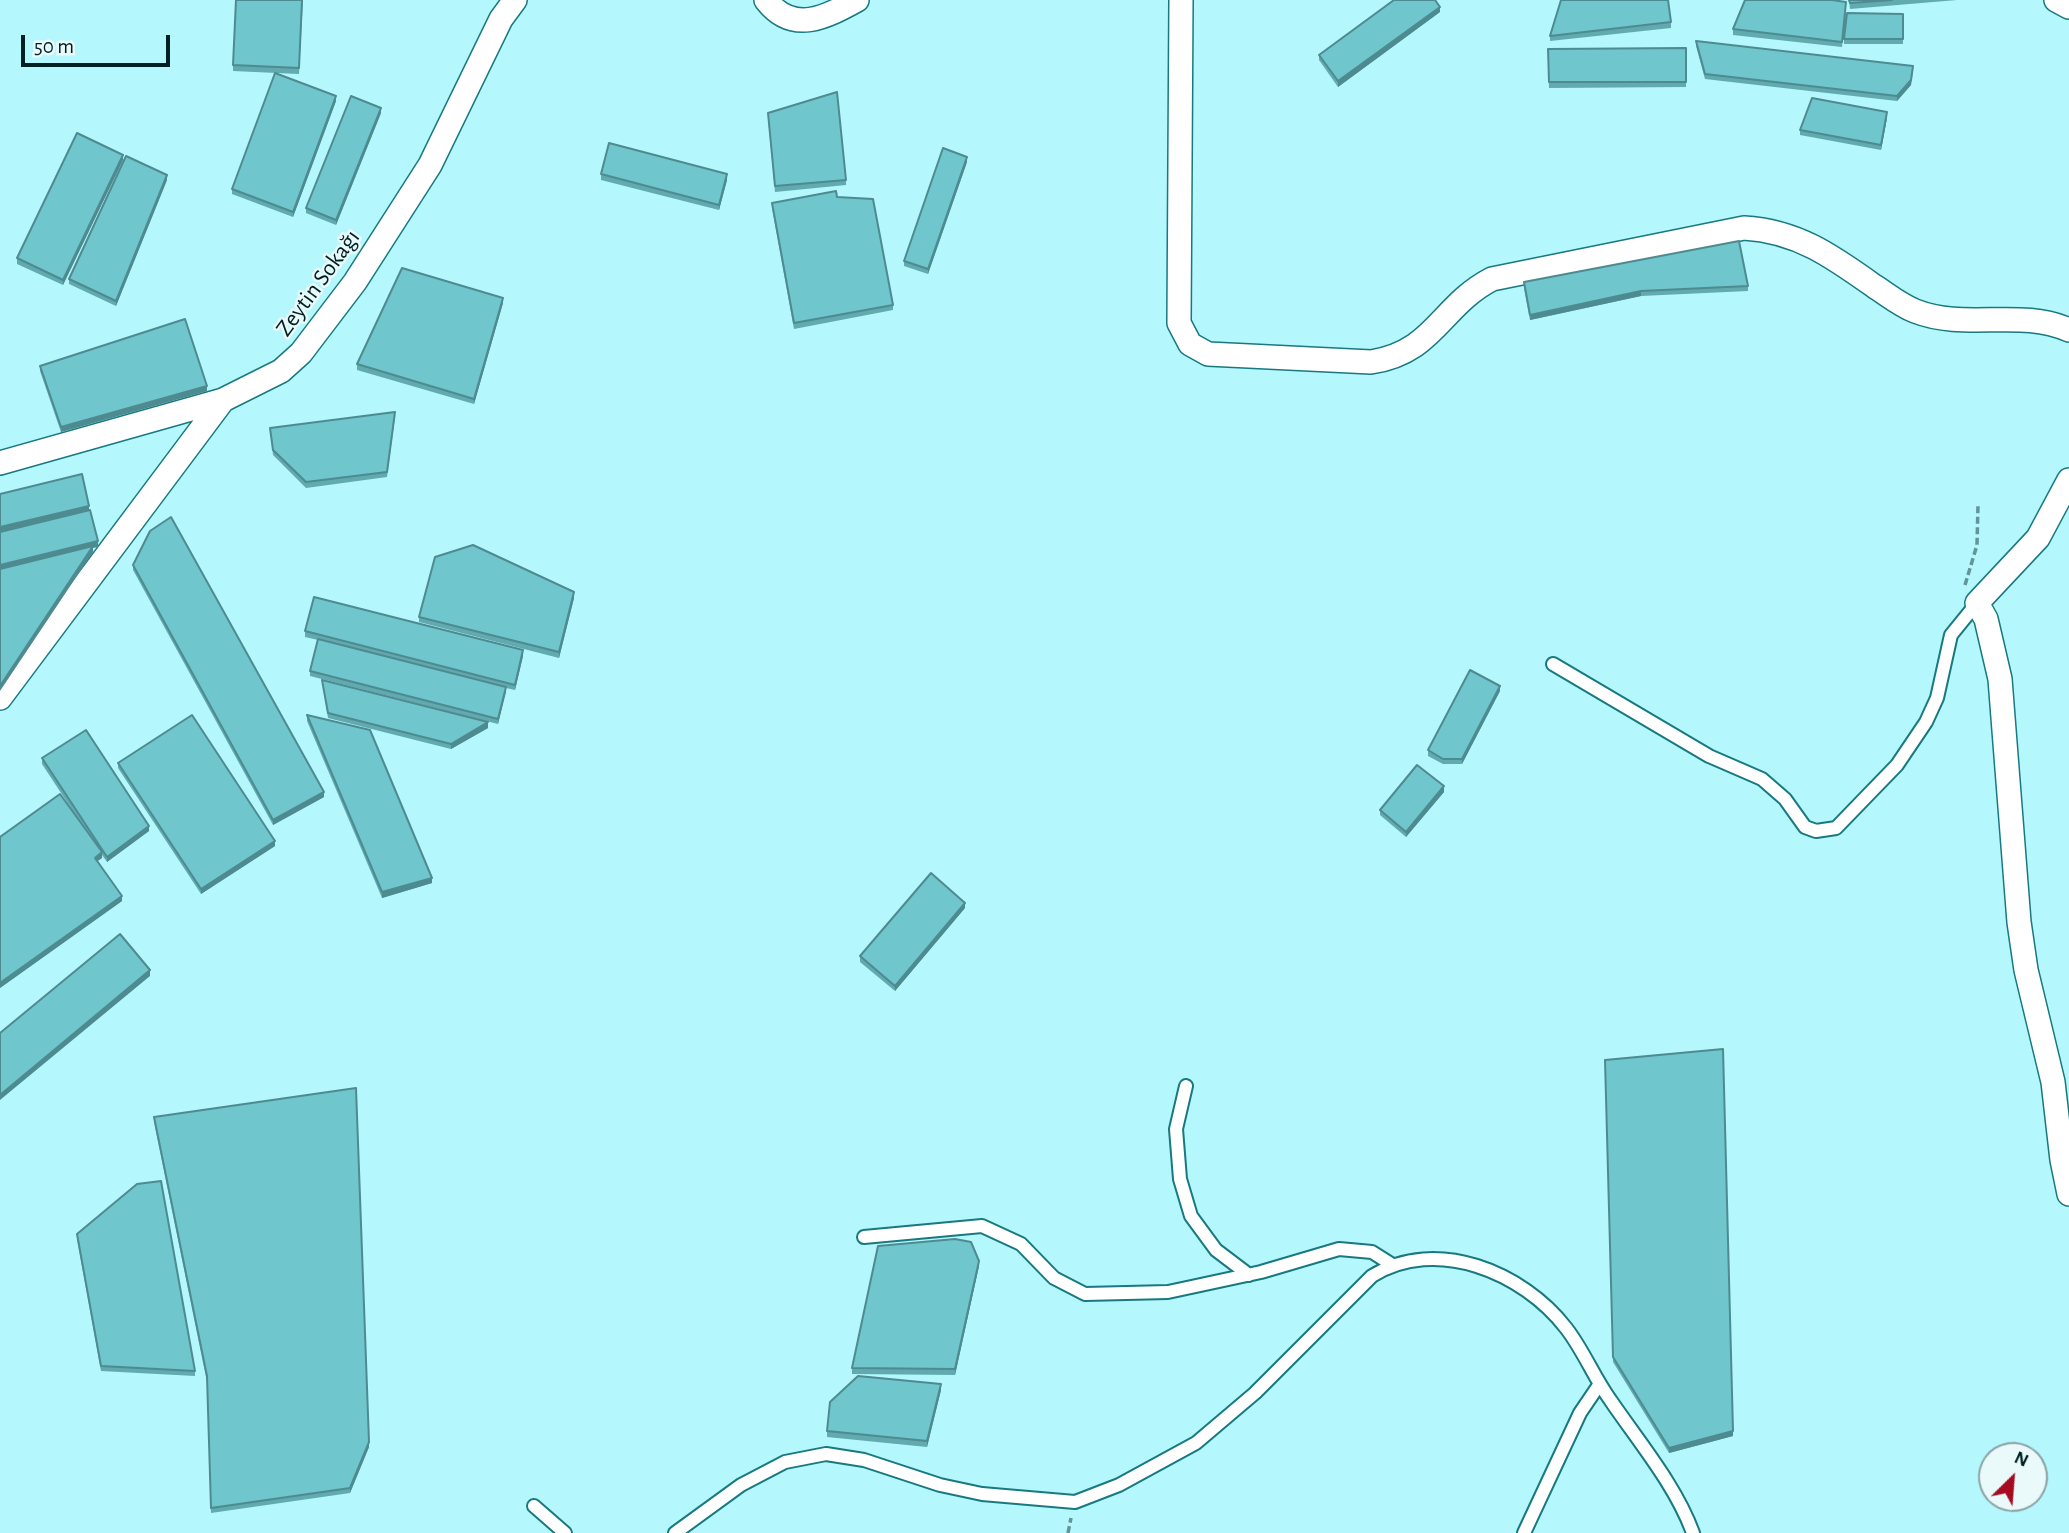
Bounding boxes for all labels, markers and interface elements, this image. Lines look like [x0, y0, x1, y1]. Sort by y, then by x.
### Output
scale bar [24, 21, 173, 65]
text: 50 m [34, 36, 74, 57]
street label: Zeytin Sokağı [270, 224, 366, 342]
north arrow [1978, 1442, 2048, 1512]
text: N [2011, 1448, 2031, 1471]

